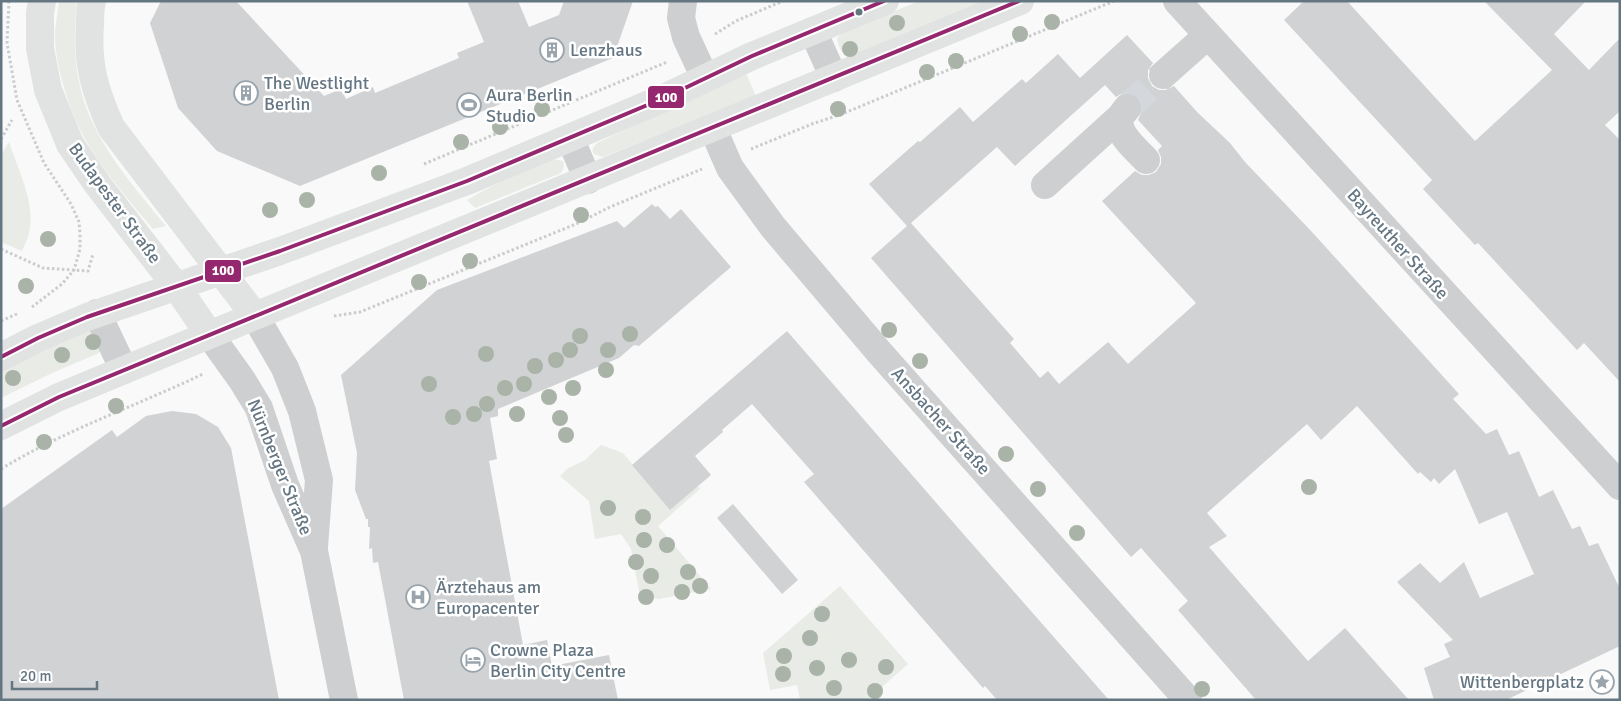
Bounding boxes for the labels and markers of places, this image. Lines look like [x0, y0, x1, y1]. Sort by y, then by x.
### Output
unlabelled marker [854, 7, 864, 17]
building icon: Lenzhaus [539, 37, 565, 63]
place label: Lenzhaus [570, 39, 643, 61]
place label: The Westlight Berlin [264, 72, 369, 115]
building icon: The Westlight Berlin [233, 80, 259, 106]
place label: Aura Berlin Studio [486, 84, 573, 127]
sports icon: Aura Berlin Studio [456, 92, 482, 118]
place label: Ärztehaus am Europacenter [436, 576, 541, 619]
hospital icon: Ärztehaus am Europacenter [405, 584, 431, 610]
place label: Crowne Plaza Berlin City Centre [490, 639, 626, 682]
hotel icon: Crowne Plaza Berlin City Centre [460, 647, 486, 673]
place icon: Wittenbergplatz [1589, 669, 1615, 695]
place label: Wittenbergplatz [1460, 671, 1584, 693]

